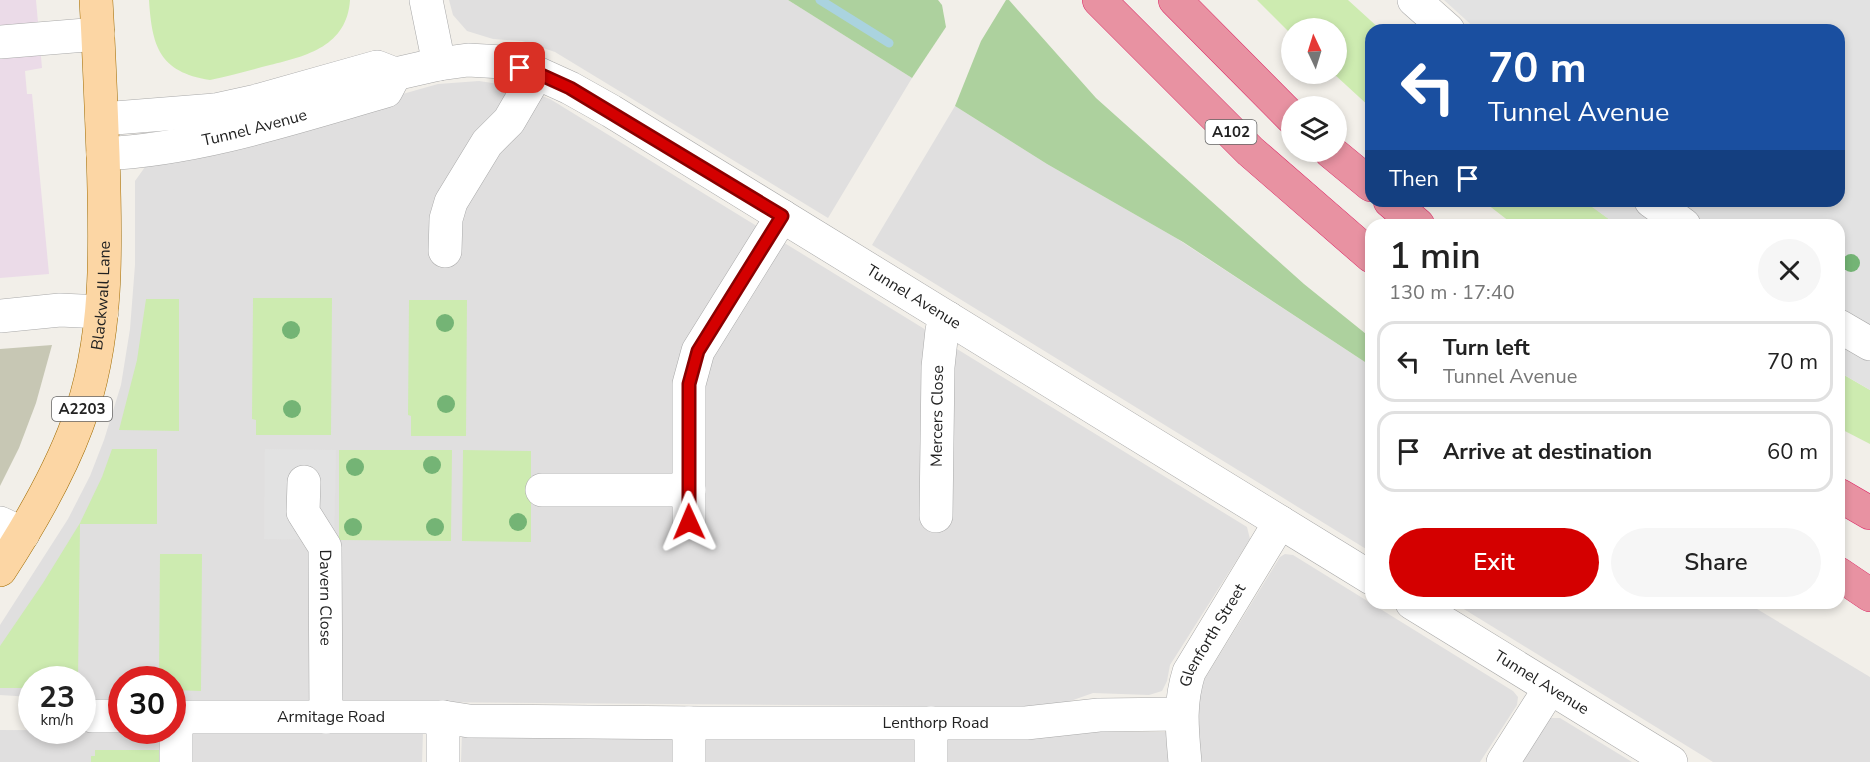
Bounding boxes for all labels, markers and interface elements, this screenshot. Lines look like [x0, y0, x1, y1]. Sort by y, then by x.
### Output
north arrow [1281, 18, 1347, 84]
map controls [1281, 18, 1347, 162]
text: 70 m [1488, 40, 1587, 97]
pin [494, 42, 545, 93]
icon: left [1389, 48, 1467, 126]
icon: arrive [503, 51, 536, 84]
text: Tunnel Avenue [1488, 94, 1669, 131]
button: layers [1281, 96, 1347, 162]
street label: Tunnel Avenue [200, 104, 310, 152]
road number: A102 [1206, 120, 1256, 144]
icon: arrive [1451, 162, 1484, 195]
text: Then [1389, 164, 1439, 194]
text: 1 min [1389, 232, 1481, 281]
button: close [1758, 239, 1821, 302]
street label: Blackwall Lane [86, 241, 116, 352]
street label: Tunnel Avenue [862, 259, 965, 334]
text: 130 m · 17:40 [1389, 279, 1515, 306]
text: Turn left [1443, 333, 1530, 363]
icon: left [1392, 345, 1425, 378]
text: 70 m [1767, 347, 1818, 377]
text: Tunnel Avenue [1443, 363, 1577, 390]
street label: Mercers Close [926, 365, 949, 467]
road number: A2203 [52, 397, 112, 421]
icon: arrive [1392, 435, 1425, 468]
text: Arrive at destination [1443, 437, 1652, 467]
text: 60 m [1767, 437, 1818, 467]
position arrow [657, 490, 721, 554]
button: Exit [1389, 528, 1599, 597]
button: Share [1611, 528, 1821, 597]
street label: Davern Close [314, 549, 337, 646]
street label: Glenforth Street [1174, 579, 1251, 689]
street label: Tunnel Avenue [1490, 645, 1593, 720]
speed limit sign: 30 [108, 666, 186, 744]
text: 23 [39, 677, 75, 718]
street label: Armitage Road [277, 706, 385, 728]
text: km/h [40, 710, 74, 730]
street label: Lenthorp Road [883, 712, 989, 734]

